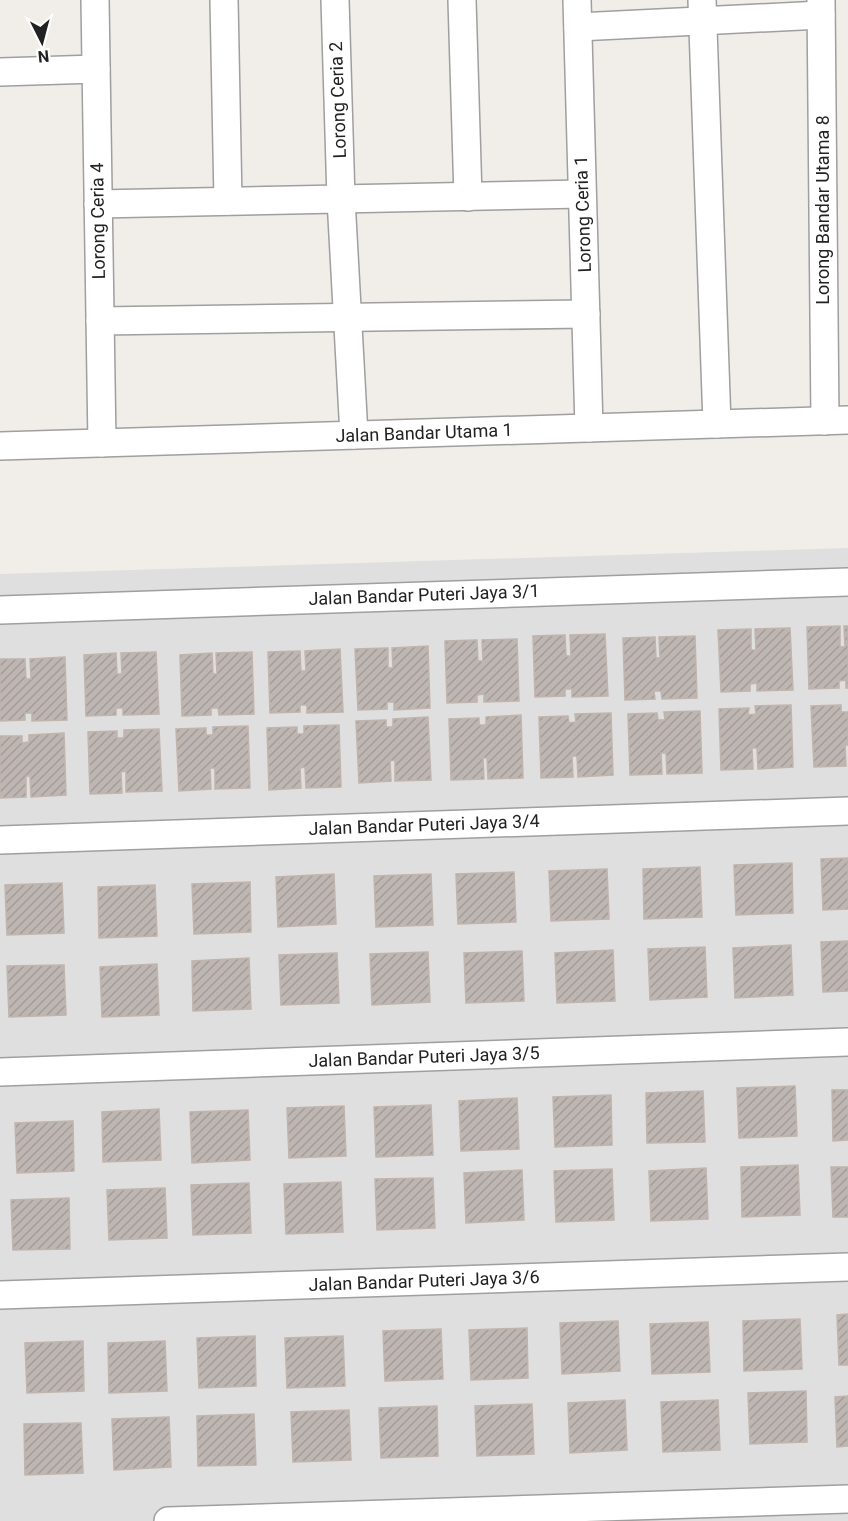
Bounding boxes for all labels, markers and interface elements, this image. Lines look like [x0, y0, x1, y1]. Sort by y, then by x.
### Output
north arrow [12, 12, 72, 72]
street label: Lorong Ceria 2 [325, 41, 350, 159]
text: N [37, 46, 50, 66]
street label: Lorong Bandar Utama 8 [812, 115, 833, 305]
street label: Lorong Ceria 1 [570, 155, 595, 273]
street label: Lorong Ceria 4 [86, 162, 109, 280]
street label: Jalan Bandar Utama 1 [335, 419, 513, 446]
street label: Jalan Bandar Puteri Jaya 3/1 [308, 580, 540, 609]
street label: Jalan Bandar Puteri Jaya 3/4 [308, 810, 540, 839]
street label: Jalan Bandar Puteri Jaya 3/5 [308, 1042, 540, 1071]
street label: Jalan Bandar Puteri Jaya 3/6 [308, 1266, 540, 1295]

